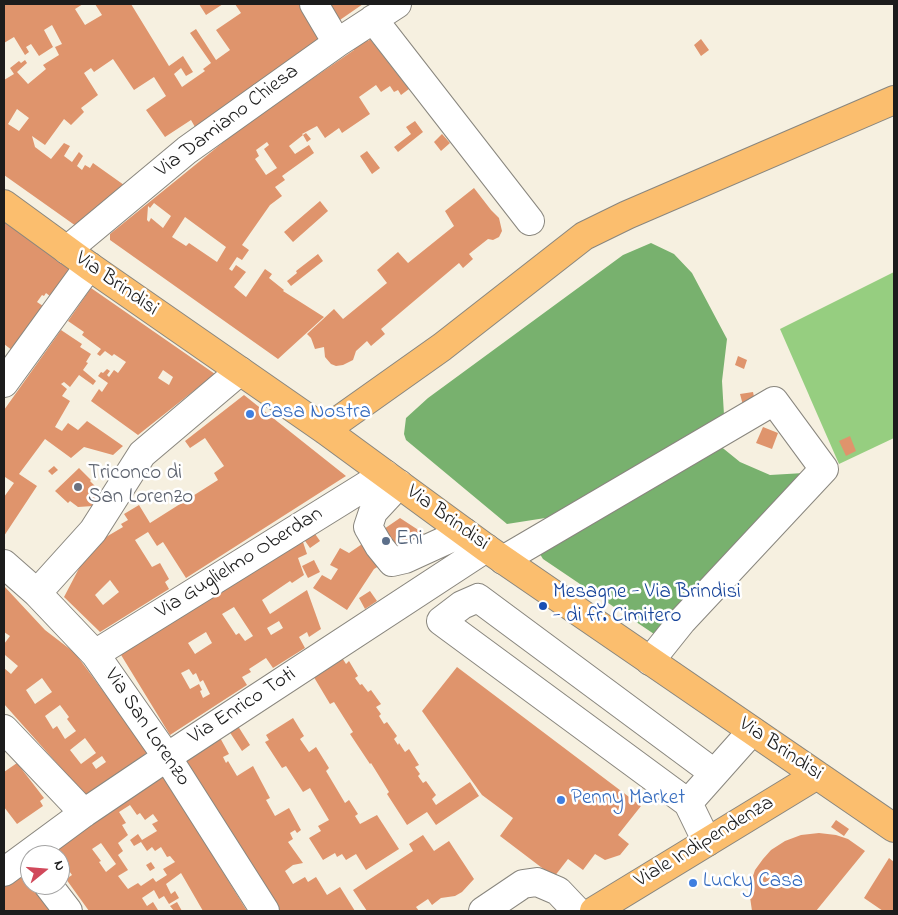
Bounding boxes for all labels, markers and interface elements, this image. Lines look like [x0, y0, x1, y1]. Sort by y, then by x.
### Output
street label: Via Damiano Chiesa [151, 60, 305, 184]
street label: Via Brindisi [69, 247, 163, 323]
place label: Casa Nostra [260, 401, 371, 427]
marker: Casa Nostra [244, 408, 256, 420]
place label: Triconco di San Lorenzo [88, 462, 193, 512]
marker: Triconco di San Lorenzo [72, 481, 84, 493]
street label: Via Brindisi [401, 481, 493, 557]
street label: Via Guglielmo Oberdan [152, 502, 328, 626]
place label: Eni [396, 528, 423, 554]
marker: Eni [380, 535, 392, 547]
place label: Mesagne - Via Brindisi - di fr. Cimitero [553, 581, 741, 631]
marker: Mesagne - Via Brindisi - di fr. Cimitero [537, 600, 549, 612]
street label: Via Enrico Toti [185, 663, 301, 751]
street label: Via San Lorenzo [97, 664, 195, 792]
street label: Via Brindisi [733, 713, 827, 787]
place label: Penny Market [571, 787, 685, 813]
street label: Viale Indipendenza [631, 792, 779, 894]
marker: Penny Market [555, 794, 567, 806]
north arrow [20, 845, 70, 895]
text: N [47, 858, 70, 873]
place label: Lucky Casa [703, 870, 803, 896]
marker: Lucky Casa [687, 877, 699, 889]

